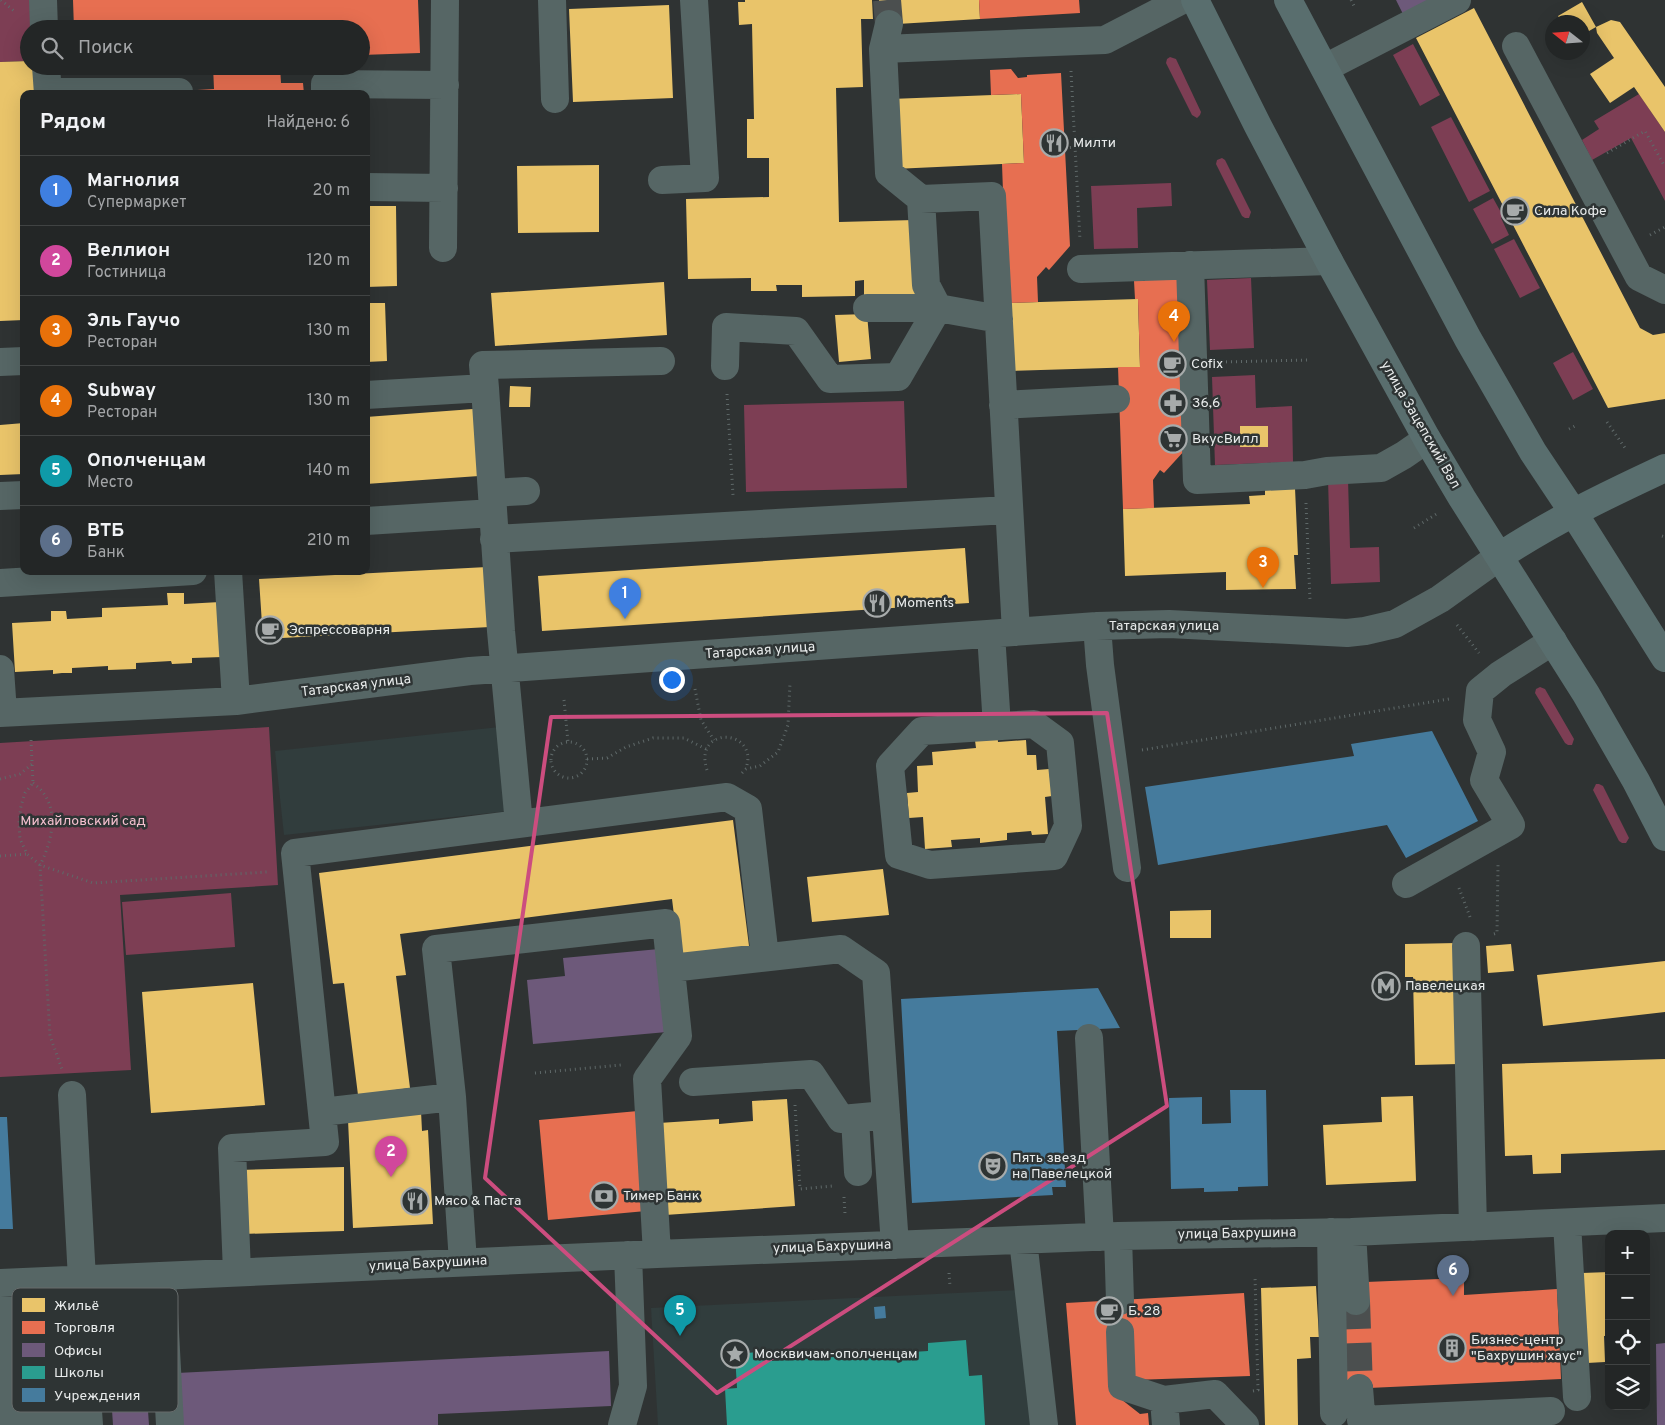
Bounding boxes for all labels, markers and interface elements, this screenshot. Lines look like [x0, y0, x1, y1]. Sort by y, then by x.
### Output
north arrow [1545, 15, 1590, 60]
search box [20, 20, 370, 75]
icon: search [38, 34, 66, 62]
text: Поиск [78, 36, 134, 60]
text: Рядом [40, 109, 106, 136]
text: Найдено: 6 [267, 113, 350, 133]
restaurant icon: Милти [1039, 128, 1069, 158]
place label: Милти [1073, 135, 1116, 152]
text: Магнолия [87, 169, 180, 193]
text: 1 [53, 181, 59, 201]
text: 20 m [313, 181, 350, 201]
text: Супермаркет [87, 193, 187, 213]
cafe icon: Сила Кофе [1500, 196, 1530, 226]
place label: Сила Кофе [1534, 203, 1607, 220]
text: Веллион [87, 239, 170, 263]
text: 2 [51, 251, 61, 271]
text: 120 m [307, 251, 350, 271]
text: Гостиница [87, 263, 166, 283]
pin: 4 [1158, 301, 1190, 342]
text: Эль Гаучо [87, 309, 180, 333]
text: 3 [51, 321, 61, 341]
text: 130 m [307, 321, 350, 341]
text: Ресторан [87, 333, 158, 353]
cafe icon: Cofix [1157, 349, 1187, 379]
place label: Cofix [1191, 356, 1223, 373]
street label: улица Зацепский Вал [1376, 358, 1464, 492]
text: Subway [87, 379, 156, 403]
pharmacy icon: 36,6 [1158, 388, 1188, 418]
text: 4 [51, 391, 61, 411]
text: 130 m [307, 391, 350, 411]
place label: 36,6 [1192, 395, 1220, 412]
text: Ресторан [87, 403, 158, 423]
supermarket icon: ВкусВилл [1158, 424, 1188, 454]
place label: ВкусВилл [1192, 431, 1258, 448]
text: Ополченцам [87, 449, 206, 473]
text: 5 [51, 461, 61, 481]
text: 140 m [307, 461, 350, 481]
text: Место [87, 473, 133, 493]
text: ВТБ [87, 519, 124, 543]
text: 6 [51, 531, 61, 551]
text: 210 m [307, 531, 350, 551]
text: Банк [87, 543, 125, 563]
pin: 3 [1247, 547, 1279, 588]
pin: 1 [609, 578, 641, 619]
restaurant icon: Moments [862, 588, 892, 618]
place label: Moments [896, 595, 954, 612]
cafe icon: Эспрессоварня [255, 615, 285, 645]
street label: Татарская улица [1109, 618, 1219, 635]
place label: Эспрессоварня [289, 622, 390, 639]
street label: Татарская улица [704, 639, 816, 663]
your location [659, 667, 685, 693]
street label: Татарская улица [300, 671, 412, 701]
park label: Михайловский сад [20, 813, 146, 830]
metro station icon: Павелецкая [1371, 971, 1401, 1001]
place label: Павелецкая [1405, 978, 1485, 995]
pin: 2 [375, 1136, 407, 1177]
place label: Пять звезд на Павелецкой [1012, 1150, 1112, 1183]
theatre icon: Пять звезд на Павелецкой [978, 1151, 1008, 1181]
bank icon: Тимер Банк [589, 1181, 619, 1211]
restaurant icon: Мясо & Паста [400, 1186, 430, 1216]
place label: Тимер Банк [623, 1188, 700, 1205]
place label: Мясо & Паста [434, 1193, 521, 1210]
street label: улица Бахрушина [1178, 1224, 1296, 1244]
map controls [1605, 1230, 1650, 1410]
button: + [1605, 1230, 1650, 1275]
street label: улица Бахрушина [773, 1236, 891, 1258]
street label: улица Бахрушина [368, 1252, 488, 1276]
pin: 6 [1437, 1255, 1469, 1296]
button: − [1605, 1275, 1650, 1320]
legend [12, 1288, 178, 1412]
pin: 5 [664, 1295, 696, 1336]
cafe icon: Б. 28 [1094, 1296, 1124, 1326]
text: Жильё [54, 1298, 99, 1315]
place label: Б. 28 [1128, 1303, 1161, 1320]
text: Торговля [54, 1320, 115, 1337]
button: locate [1605, 1320, 1650, 1365]
place label: Бизнес-центр "Бахрушин хаус" [1471, 1332, 1582, 1365]
building icon: Бизнес-центр "Бахрушин хаус" [1437, 1333, 1467, 1363]
place icon: Москвичам-ополченцам [720, 1339, 750, 1369]
text: Офисы [54, 1343, 102, 1360]
place label: Москвичам-ополченцам [754, 1346, 918, 1363]
text: Школы [54, 1365, 104, 1382]
button: layers [1605, 1365, 1650, 1410]
text: Учреждения [54, 1388, 140, 1405]

